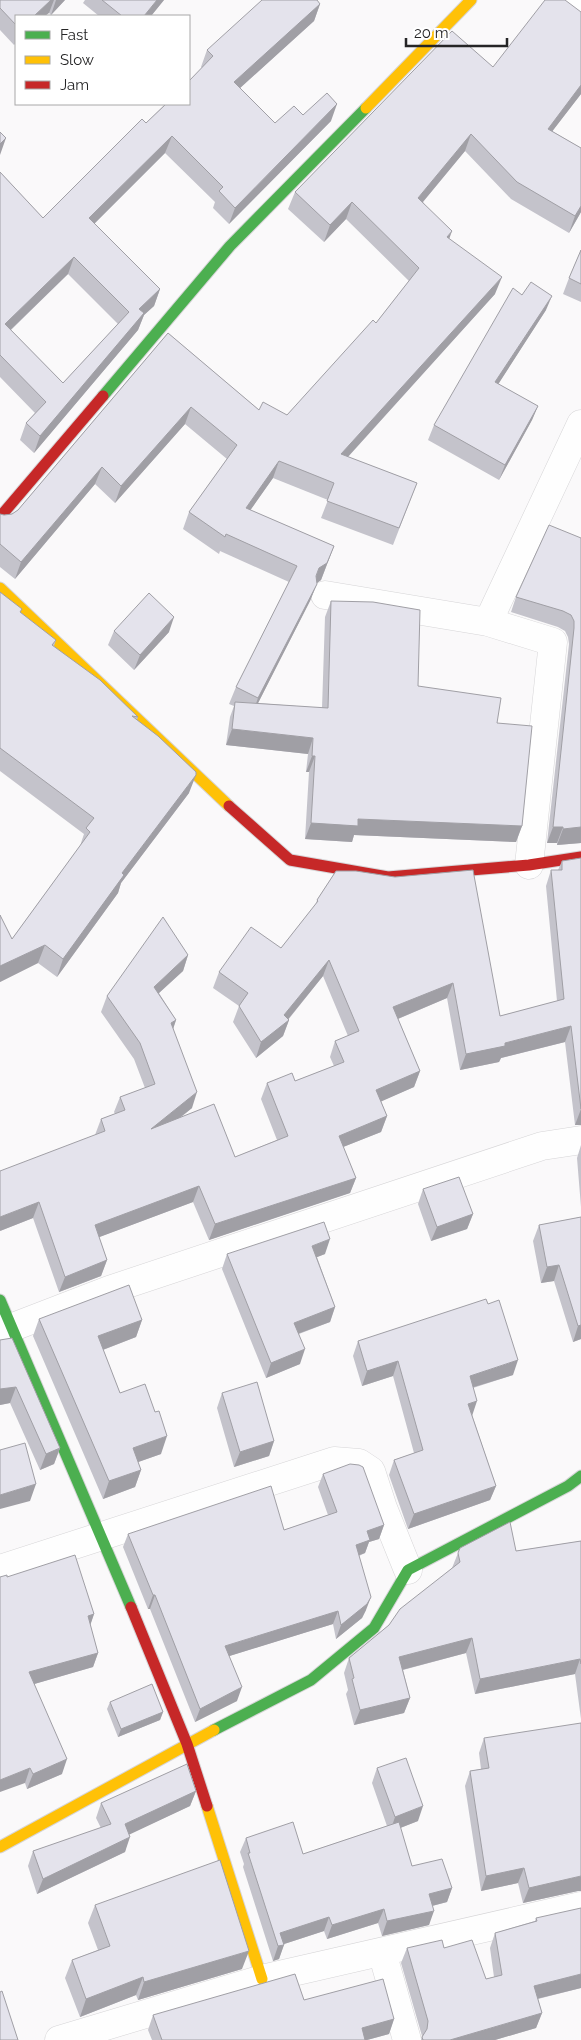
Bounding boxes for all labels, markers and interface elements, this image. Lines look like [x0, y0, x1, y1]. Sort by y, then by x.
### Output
legend [15, 15, 190, 105]
scale bar [406, 15, 507, 47]
text: 20 m [414, 24, 449, 42]
text: Fast [60, 26, 88, 44]
text: Slow [60, 51, 94, 69]
text: Jam [60, 76, 89, 94]

